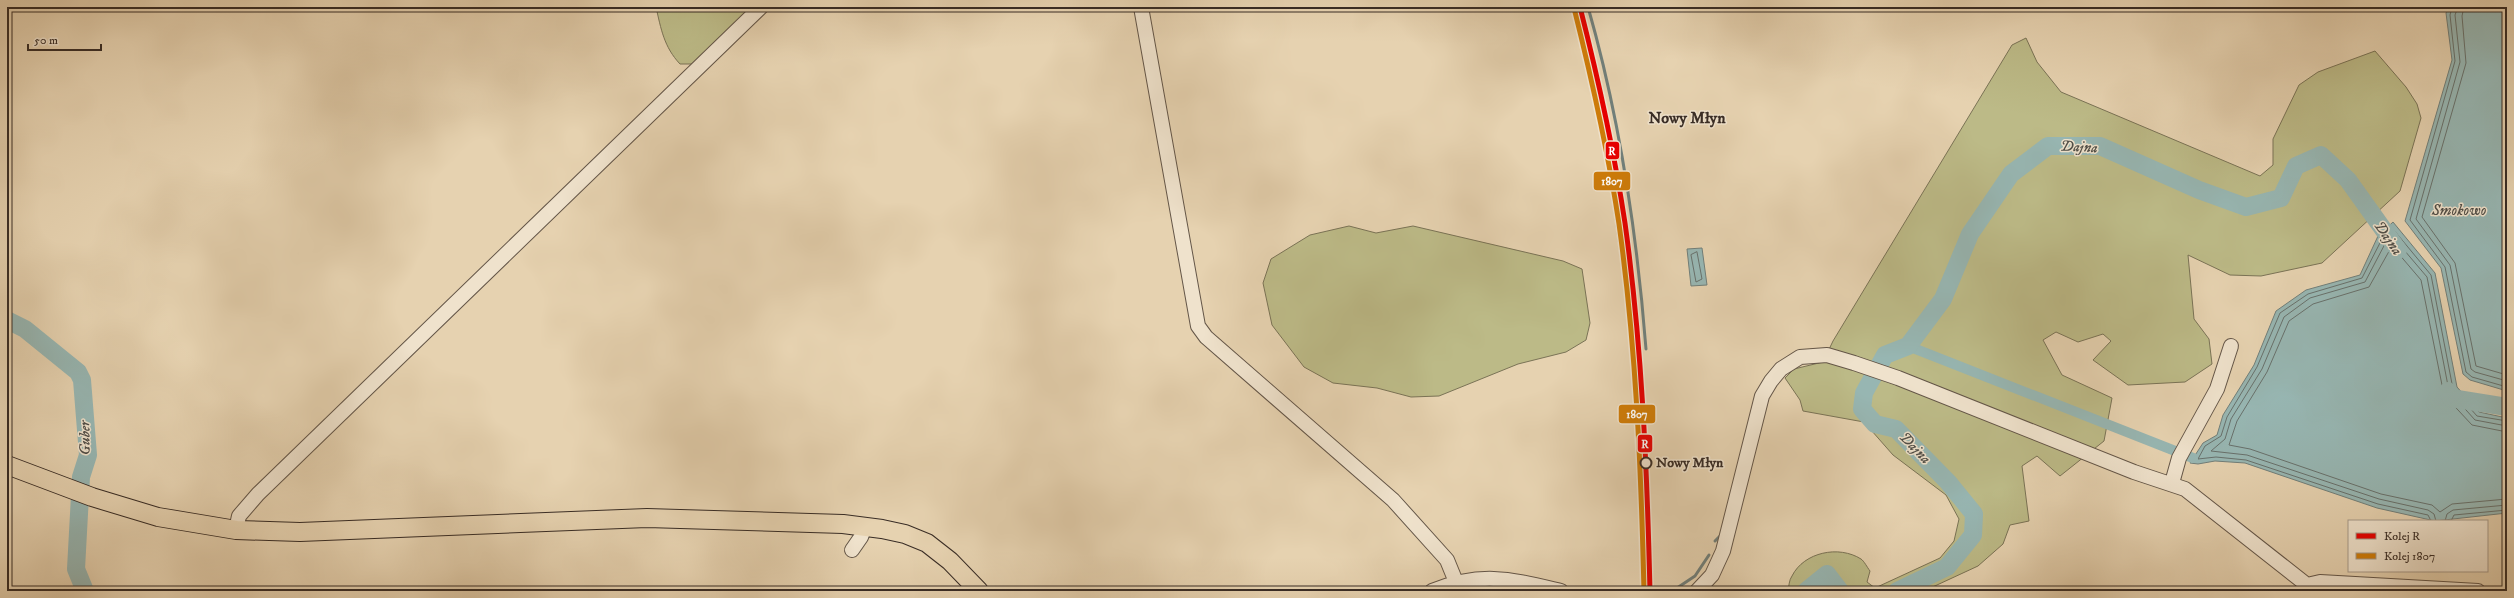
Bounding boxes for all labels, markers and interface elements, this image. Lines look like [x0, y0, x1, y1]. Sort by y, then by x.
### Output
scale bar [28, 26, 101, 52]
text: 50 m [34, 33, 58, 48]
district label: Nowy Młyn [1649, 108, 1726, 128]
water label: Dajna [2060, 137, 2098, 157]
line badge: R [1605, 141, 1620, 160]
text: R [1608, 145, 1616, 159]
line badge: 1807 [1593, 171, 1631, 191]
text: 1807 [1601, 175, 1623, 189]
water label: Smokowo [2431, 201, 2487, 220]
water label: Dajna [2370, 217, 2406, 259]
line badge: 1807 [1618, 404, 1656, 424]
text: 1807 [1626, 408, 1648, 422]
water label: Guber [75, 419, 95, 455]
water label: Dajna [1895, 428, 1935, 468]
line badge: R [1637, 434, 1653, 453]
text: R [1641, 438, 1649, 452]
place label: Nowy Młyn [1656, 454, 1724, 472]
marker: Nowy Młyn [1639, 456, 1653, 470]
legend [2348, 520, 2488, 572]
text: Kolej R [2384, 529, 2420, 544]
text: Kolej 1807 [2384, 549, 2435, 564]

